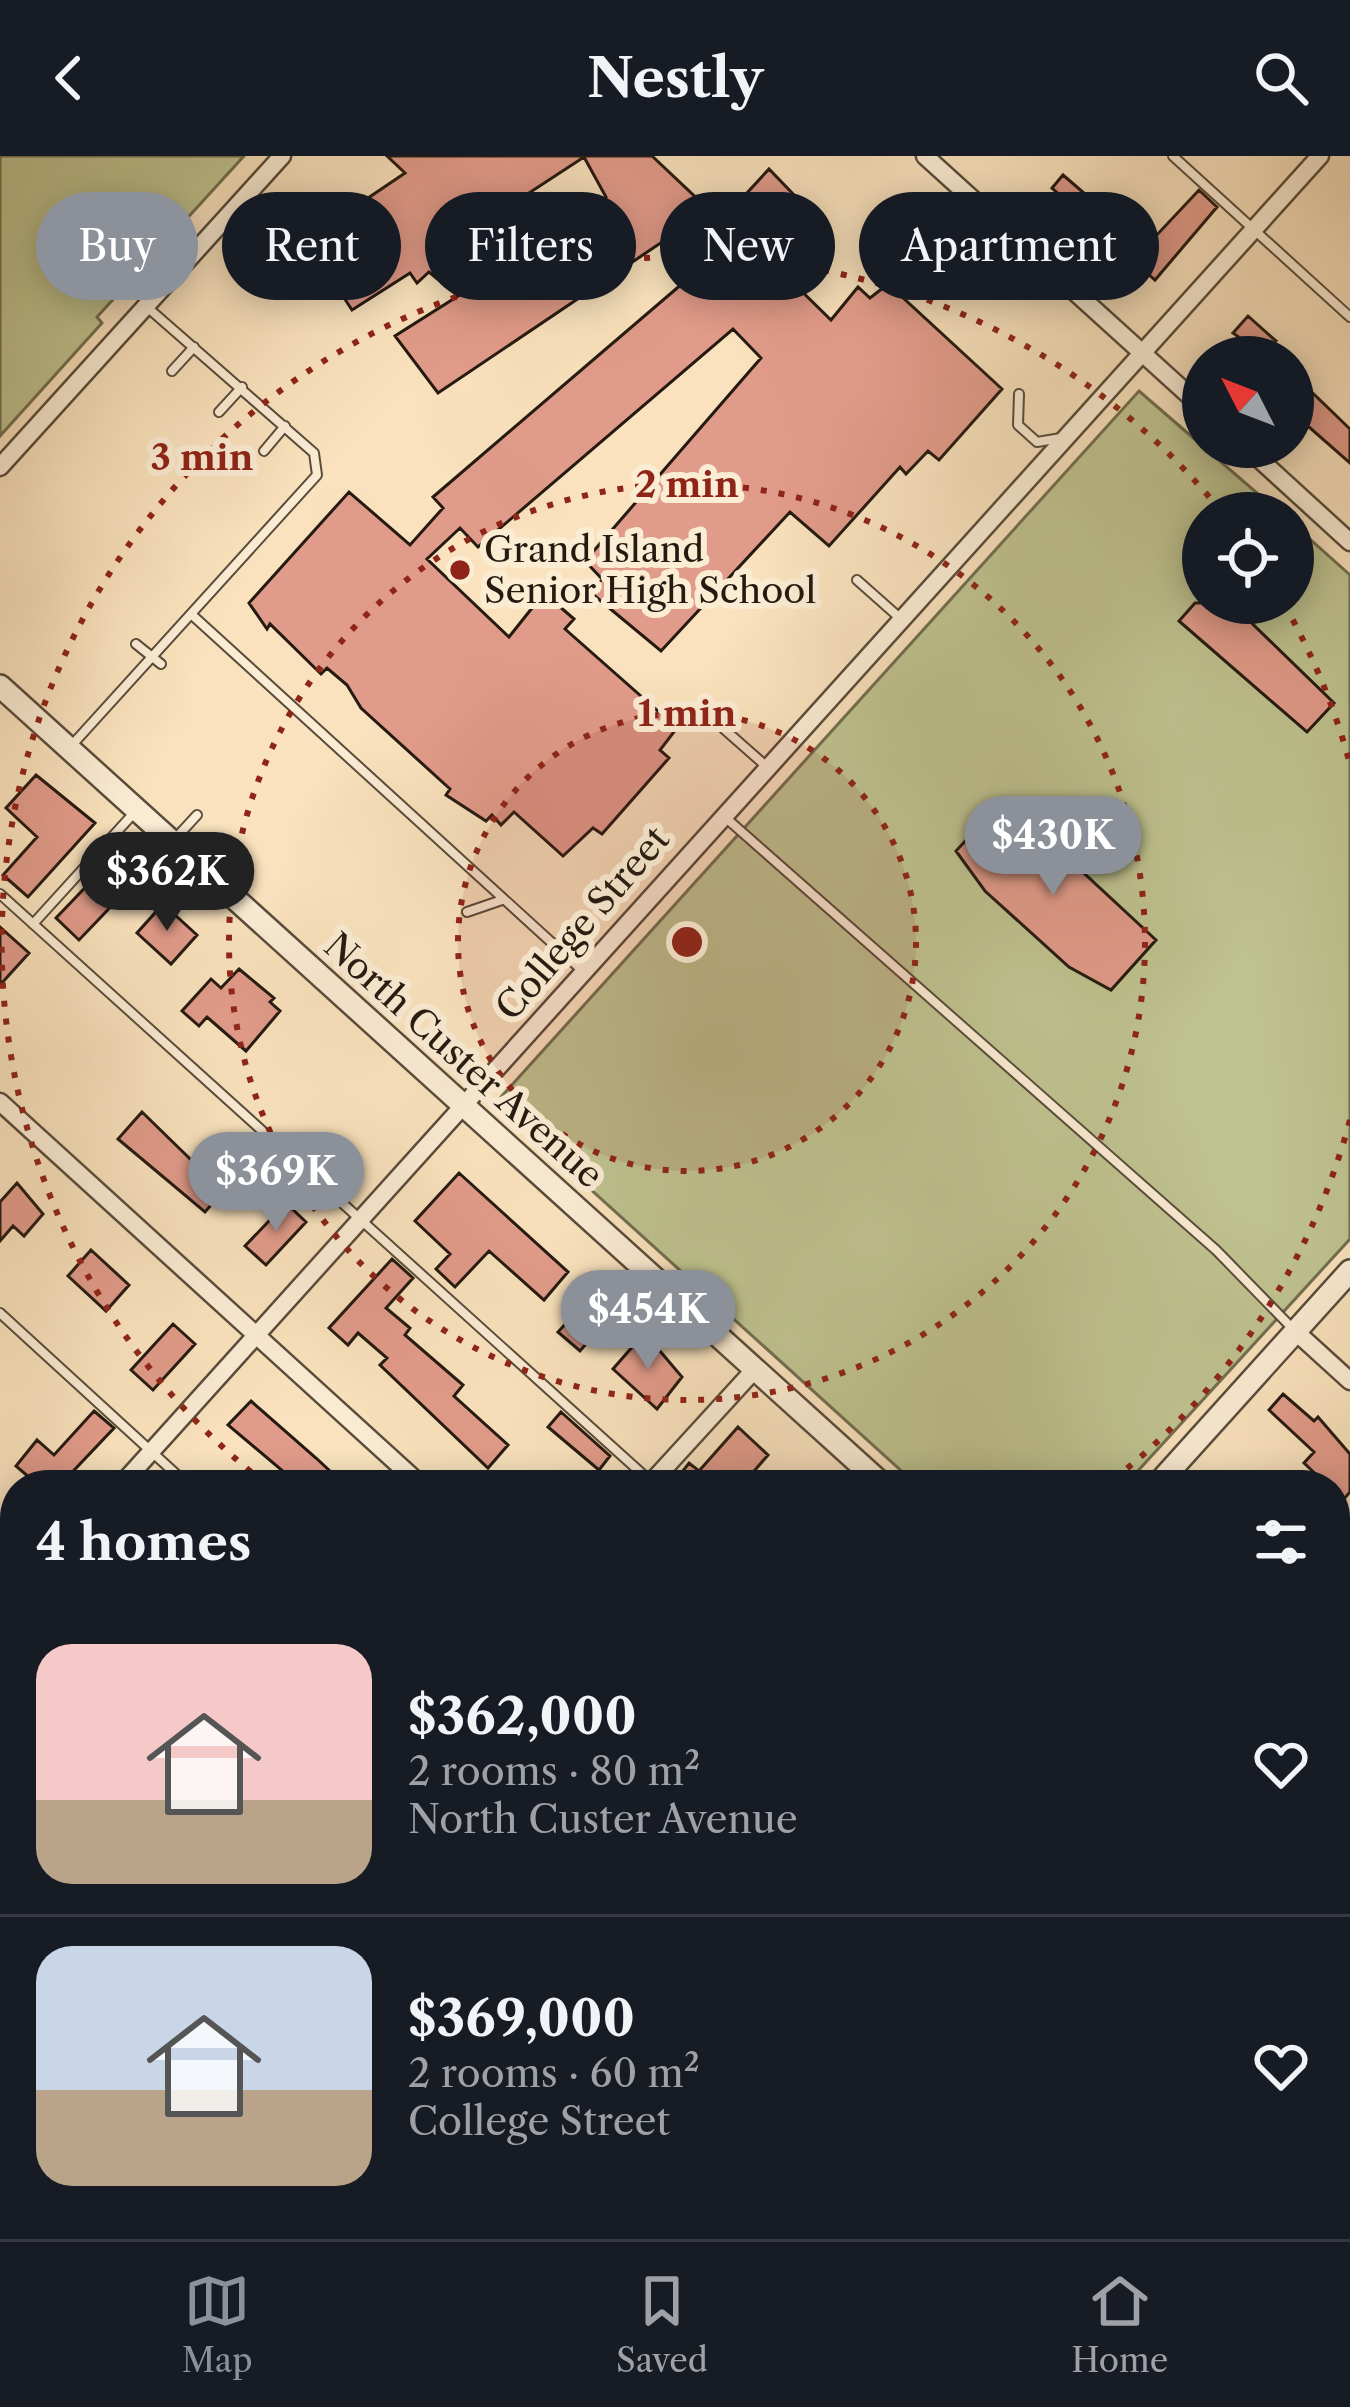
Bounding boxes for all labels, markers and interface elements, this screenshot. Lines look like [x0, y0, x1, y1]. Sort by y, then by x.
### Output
icon: back [36, 45, 102, 111]
text: Nestly [587, 45, 763, 111]
icon: search [1248, 45, 1314, 111]
chip: Buy [36, 192, 198, 300]
chip: Rent [222, 192, 401, 300]
chip: Filters [425, 192, 636, 300]
chip: New [660, 192, 835, 300]
chip: Apartment [859, 192, 1159, 300]
north arrow [1182, 336, 1314, 468]
map controls [1182, 336, 1314, 624]
text: 3 min [151, 435, 254, 479]
text: 2 min [635, 462, 739, 506]
button: locate [1182, 492, 1314, 624]
place label: Grand Island Senior High School [484, 527, 816, 612]
marker: Grand Island Senior High School [447, 557, 473, 583]
text: 1 min [638, 691, 737, 735]
pin: $430K [969, 796, 1137, 898]
text: $430K [992, 811, 1114, 859]
street label: College Street [486, 817, 678, 1029]
pin: $362K [83, 832, 251, 934]
text: $362K [106, 847, 228, 895]
centre of rings [666, 921, 708, 963]
street label: North Custer Avenue [316, 923, 612, 1197]
pin: $369K [192, 1132, 360, 1234]
text: $369K [215, 1147, 337, 1195]
pin: $454K [564, 1270, 732, 1372]
text: $454K [588, 1285, 708, 1333]
icon: filters [1248, 1509, 1314, 1575]
text: 4 homes [36, 1511, 251, 1573]
text: $362,000 [408, 1685, 637, 1747]
icon: home [132, 1692, 276, 1836]
icon: heart [1248, 1731, 1314, 1797]
text: 2 rooms · 80 m² [408, 1747, 700, 1795]
text: North Custer Avenue [408, 1795, 798, 1843]
text: $369,000 [408, 1987, 635, 2049]
icon: home [132, 1994, 276, 2138]
icon: heart [1248, 2033, 1314, 2099]
text: 2 rooms · 60 m² [408, 2049, 700, 2097]
text: College Street [408, 2097, 670, 2145]
tab: Map [182, 2268, 253, 2381]
tab: Saved [616, 2268, 708, 2381]
tab: Home [1071, 2268, 1168, 2381]

